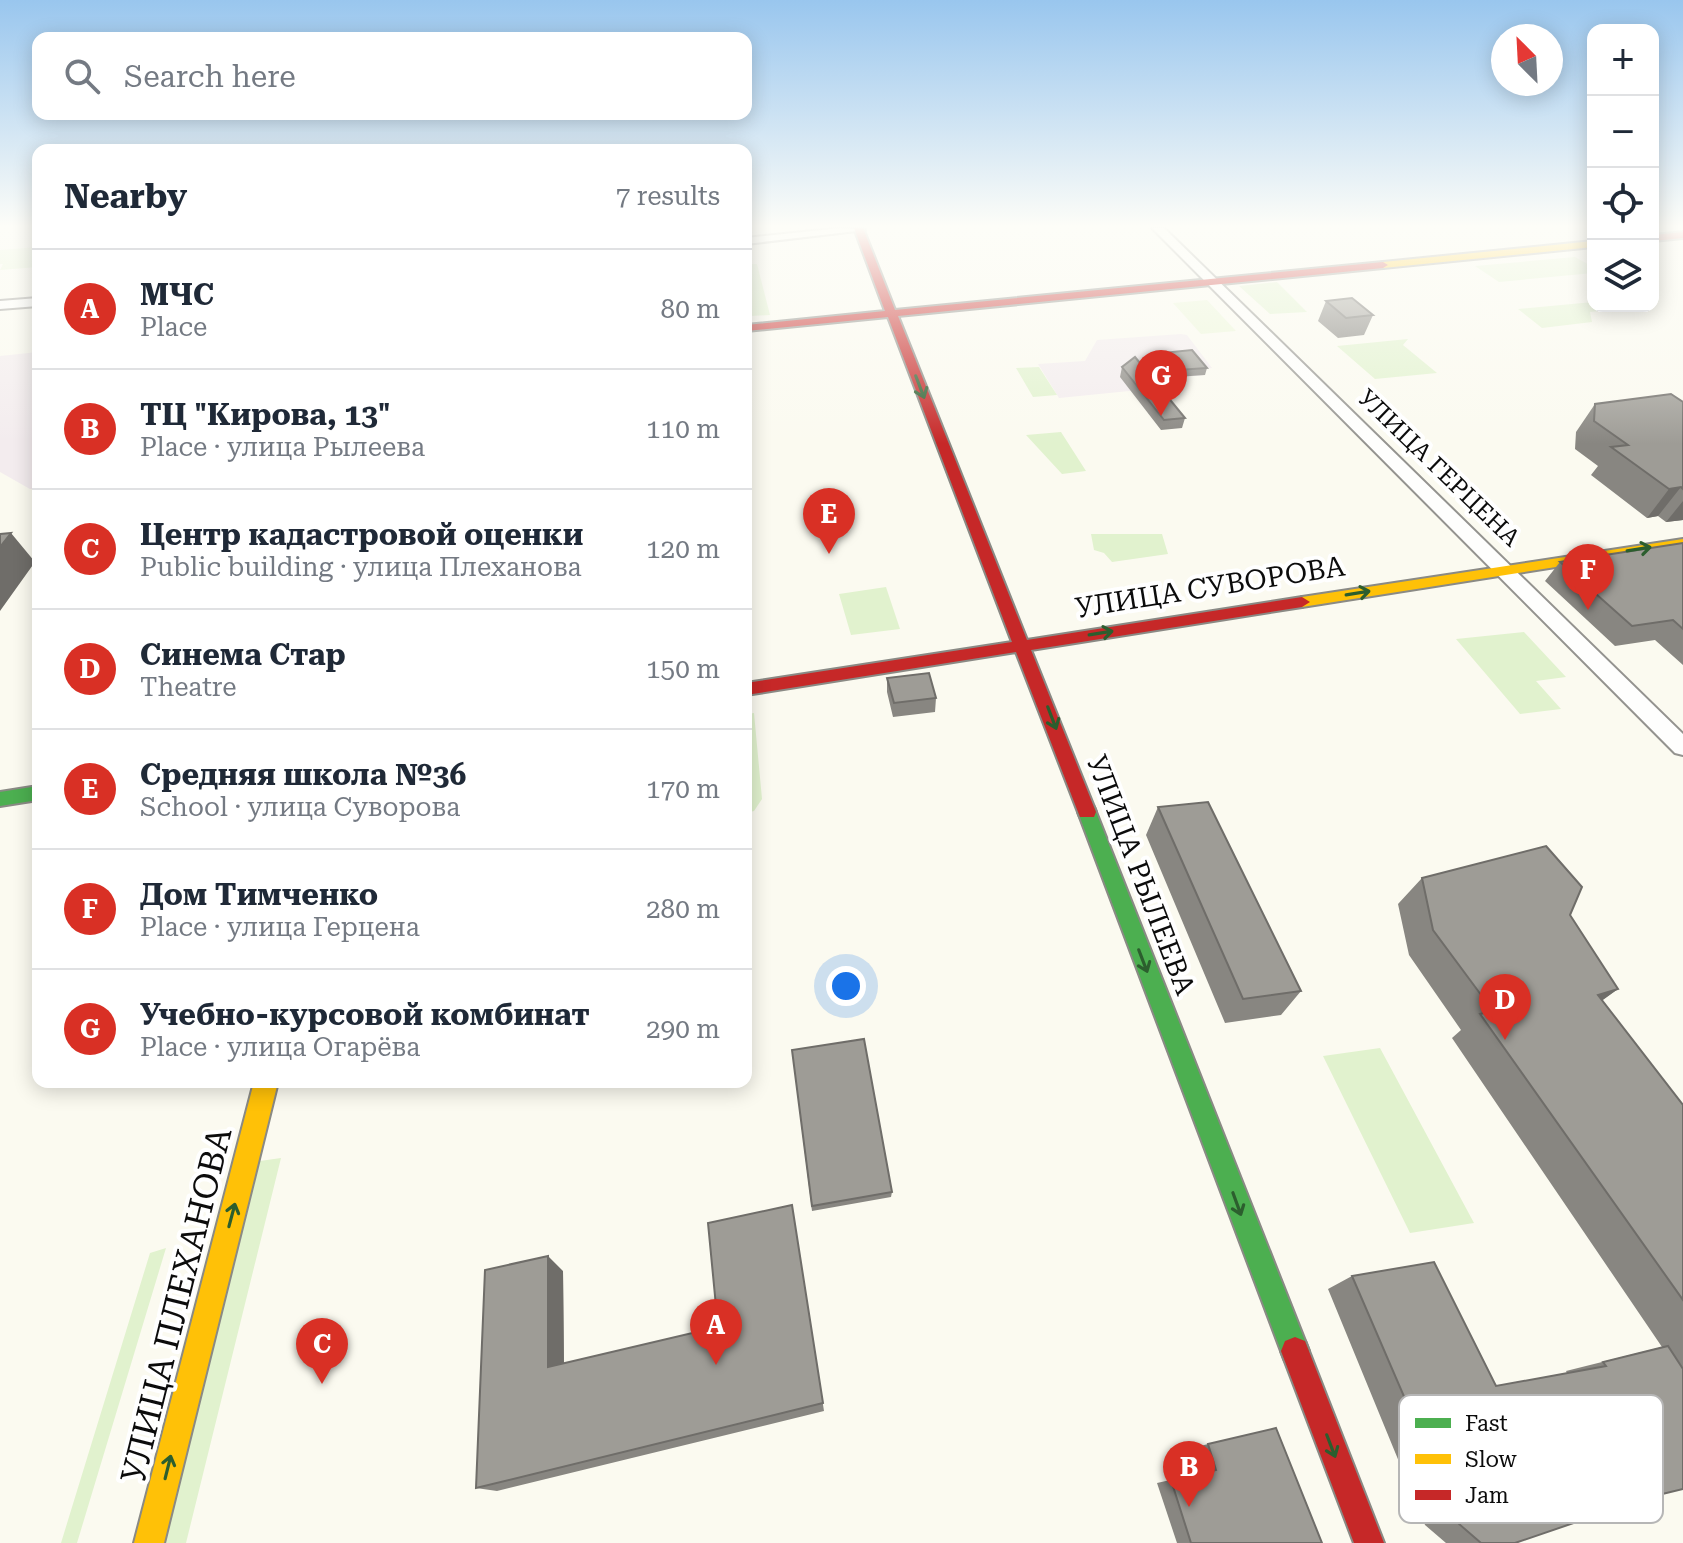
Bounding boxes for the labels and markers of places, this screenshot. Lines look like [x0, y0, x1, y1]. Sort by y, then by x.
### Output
pin: G [1135, 350, 1187, 416]
pin: E [803, 488, 855, 554]
pin: F [1562, 544, 1614, 610]
pin: D [1479, 974, 1531, 1040]
pin: A [690, 1299, 742, 1365]
pin: C [296, 1318, 348, 1384]
pin: B [1163, 1441, 1215, 1507]

